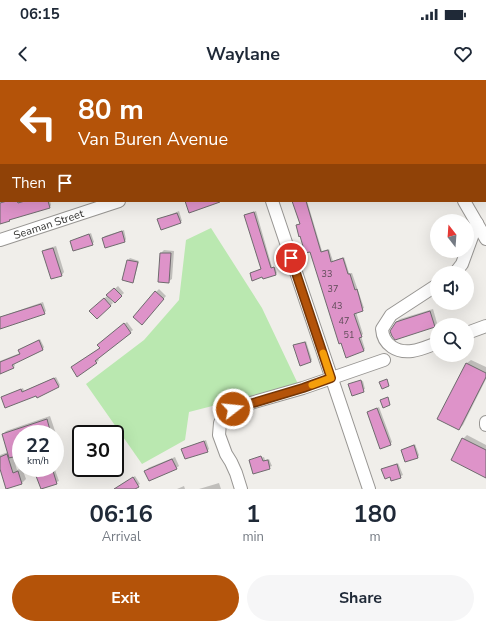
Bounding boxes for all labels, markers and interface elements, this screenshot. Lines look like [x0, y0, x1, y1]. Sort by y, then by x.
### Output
text: 06:15 [20, 4, 60, 24]
text: Waylane [206, 42, 280, 66]
icon: back [12, 43, 34, 65]
icon: heart [452, 43, 474, 65]
text: 80 m [78, 91, 144, 129]
icon: left [12, 96, 64, 148]
text: Van Buren Avenue [78, 127, 228, 151]
icon: arrive [54, 172, 76, 194]
text: Then [12, 173, 46, 193]
street label: Seaman Street [12, 206, 86, 243]
north arrow [430, 214, 474, 258]
map controls [430, 214, 474, 362]
pin [274, 241, 308, 275]
icon: arrive [280, 247, 302, 269]
button: sound [430, 266, 474, 310]
house number: 33 [322, 268, 332, 280]
house number: 37 [328, 283, 338, 295]
house number: 43 [332, 300, 342, 312]
house number: 47 [339, 315, 349, 327]
button: search [430, 318, 474, 362]
house number: 51 [344, 329, 354, 341]
position arrow [212, 388, 254, 430]
speed limit sign: 30 [72, 425, 124, 477]
text: 22 [26, 432, 50, 459]
text: km/h [27, 454, 49, 468]
text: 06:16 [89, 498, 153, 530]
text: 1 [246, 498, 260, 530]
text: 180 [353, 498, 397, 530]
text: Arrival [102, 528, 141, 546]
text: min [242, 528, 264, 546]
text: m [369, 528, 381, 546]
button: Exit [12, 575, 239, 621]
button: Share [247, 575, 474, 621]

